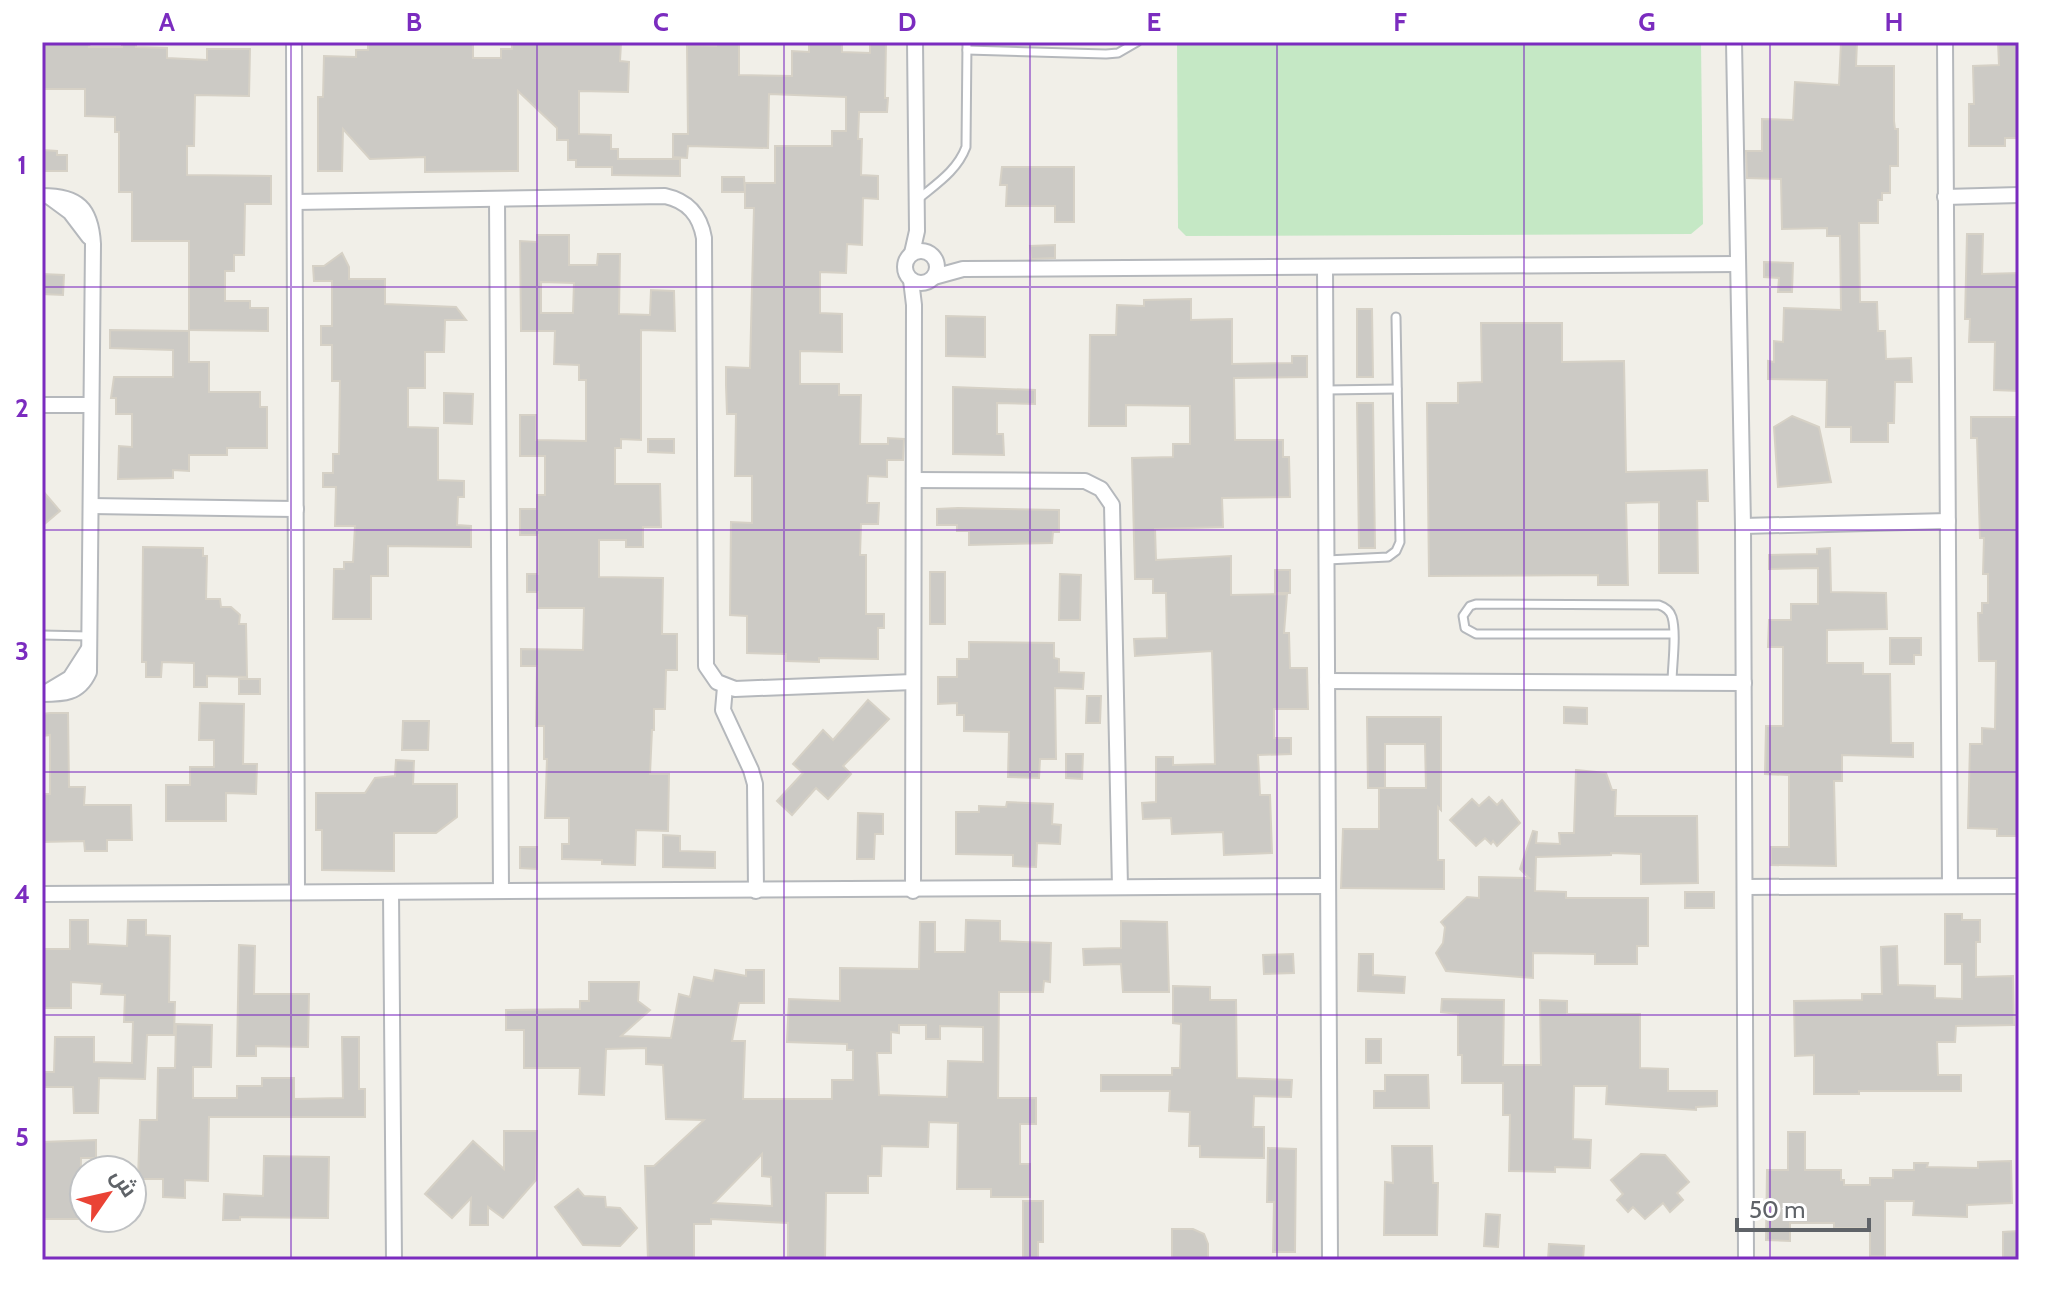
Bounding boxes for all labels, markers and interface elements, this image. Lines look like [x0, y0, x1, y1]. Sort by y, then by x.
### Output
text: A [159, 6, 176, 38]
text: B [406, 6, 422, 38]
text: C [653, 6, 669, 38]
text: D [898, 6, 916, 38]
text: E [1147, 6, 1161, 38]
text: F [1393, 6, 1407, 38]
text: G [1638, 6, 1656, 38]
text: H [1885, 6, 1903, 38]
text: 1 [17, 149, 27, 181]
text: 2 [15, 392, 29, 424]
text: 3 [15, 635, 29, 667]
text: 4 [14, 878, 30, 910]
text: 5 [15, 1121, 29, 1153]
north arrow [68, 1154, 148, 1234]
text: ش [105, 1164, 143, 1202]
scale bar [1737, 1182, 1869, 1232]
text: 50 m [1749, 1195, 1805, 1224]

